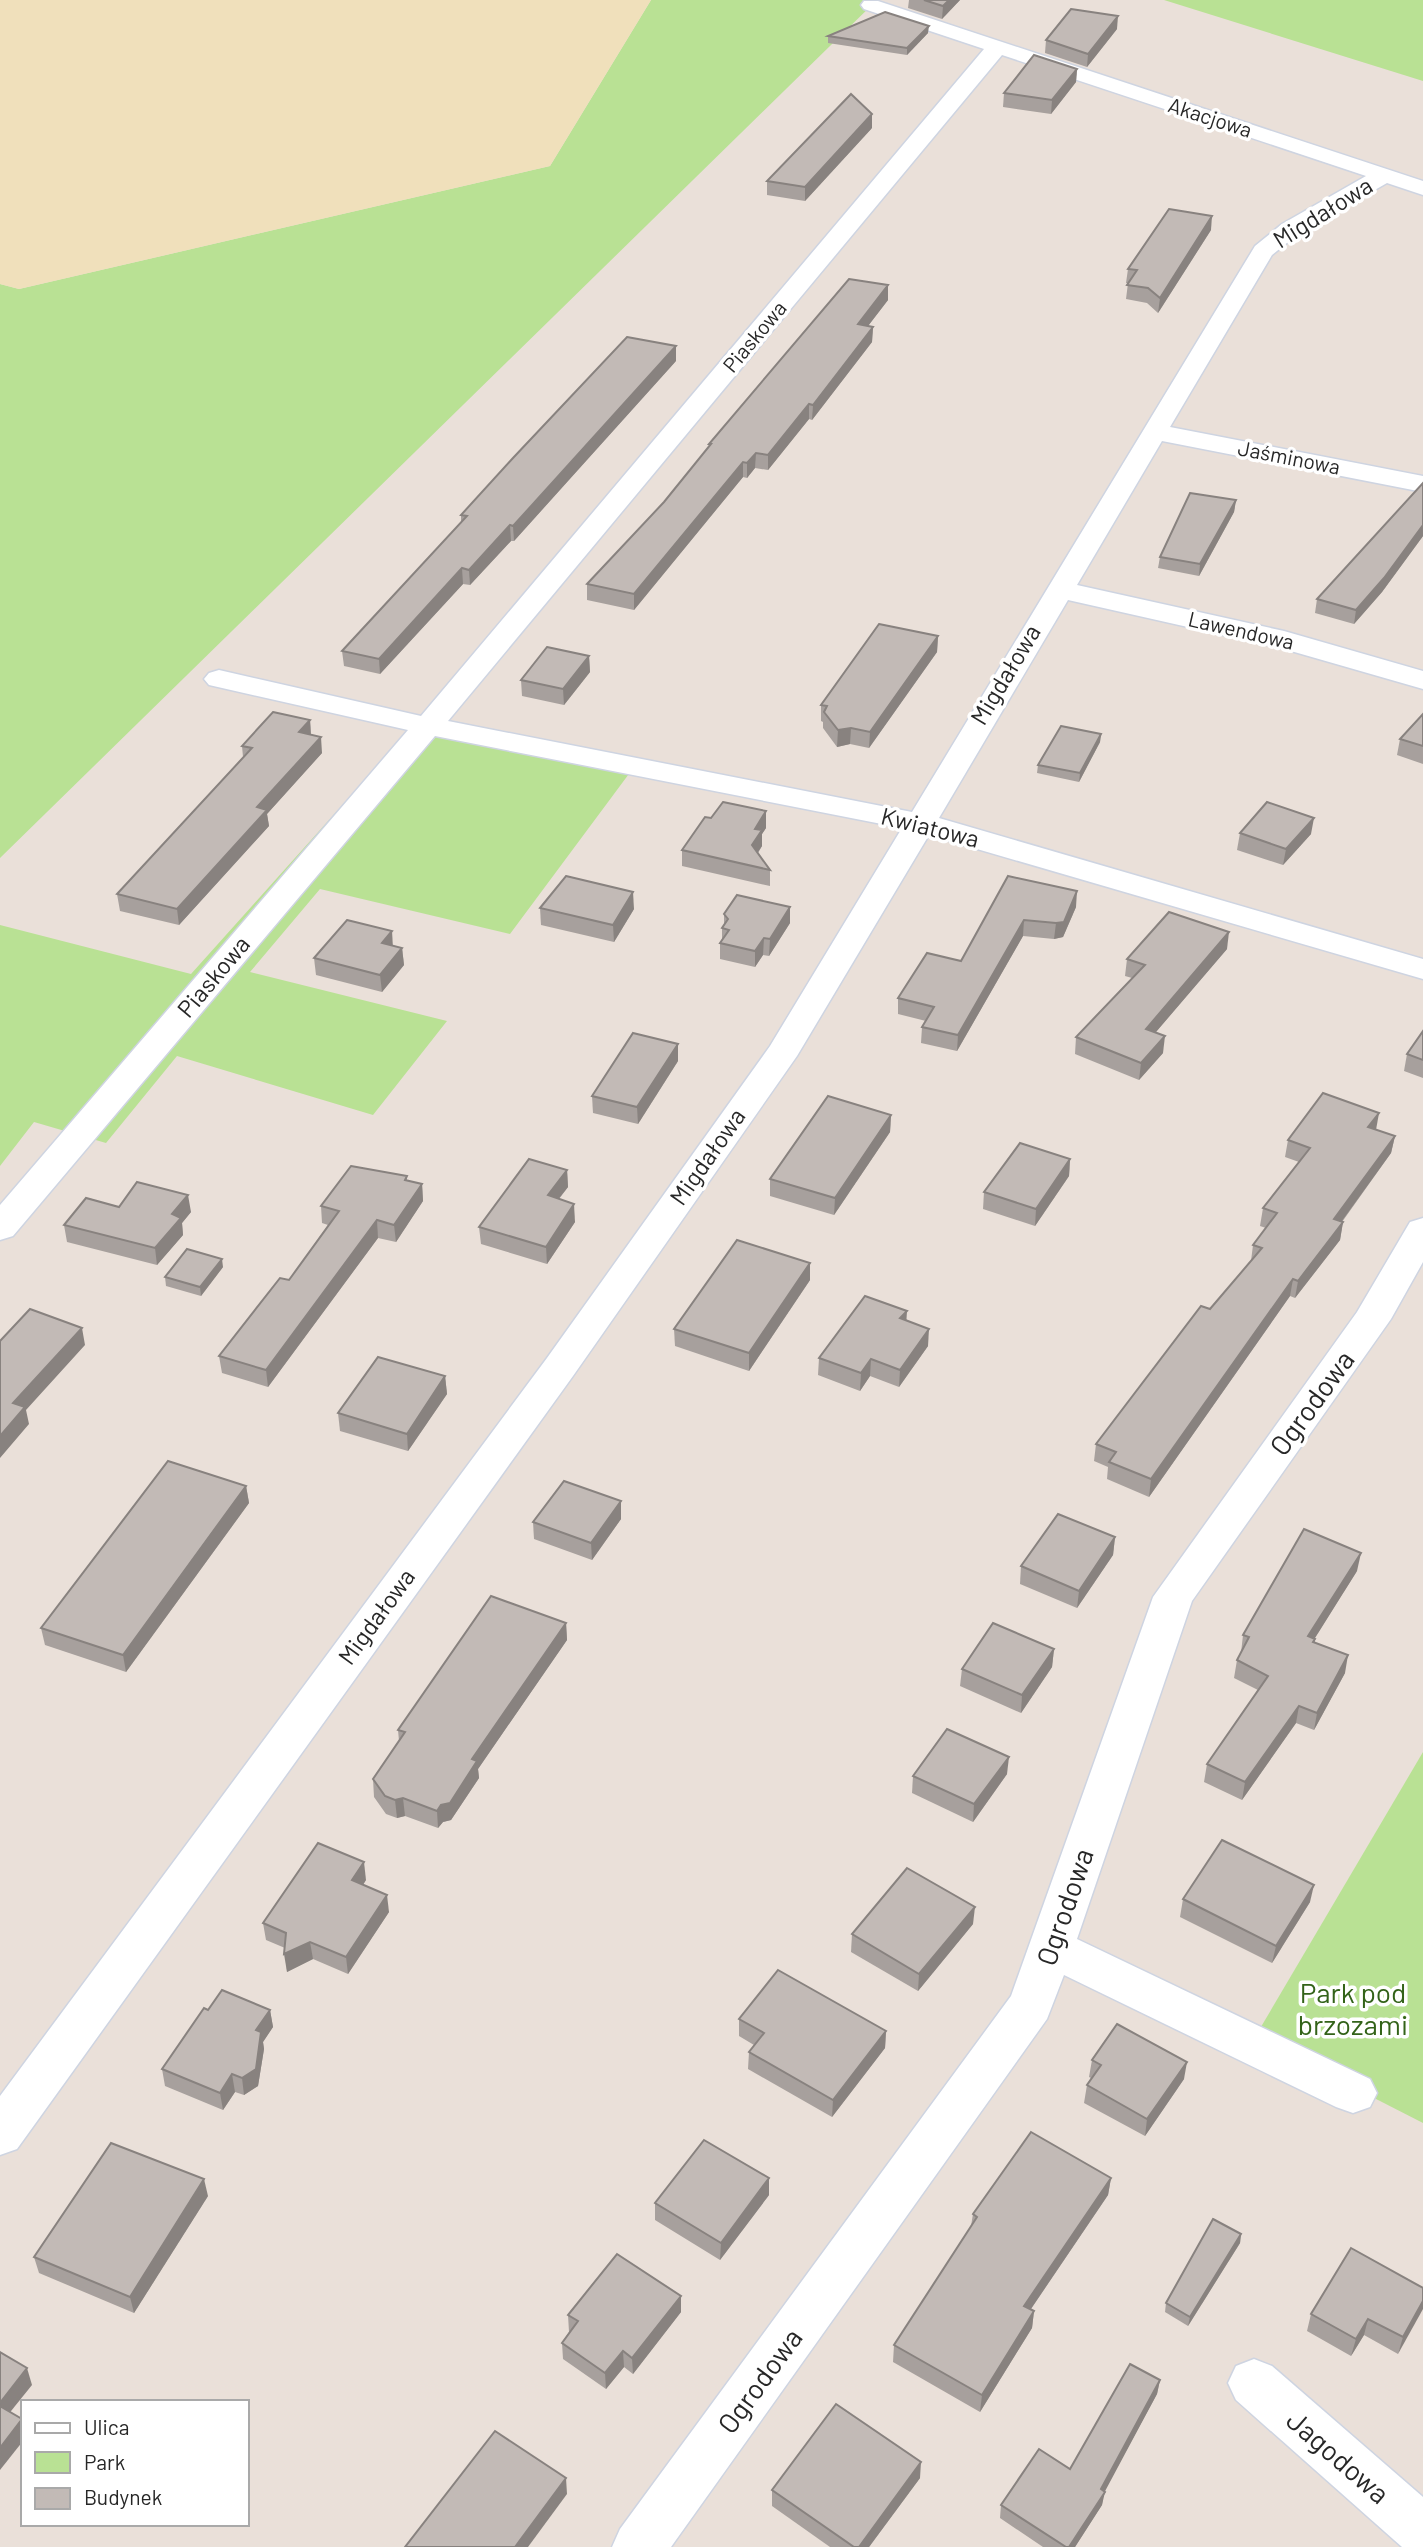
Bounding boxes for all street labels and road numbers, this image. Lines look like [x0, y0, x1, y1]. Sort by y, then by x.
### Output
street label: Akacjowa [1165, 91, 1255, 142]
street label: Migdałowa [1267, 170, 1377, 254]
street label: Piaskowa [717, 295, 791, 377]
street label: Jaśminowa [1236, 434, 1343, 479]
street label: Lawendowa [1186, 605, 1297, 654]
street label: Migdałowa [964, 619, 1046, 730]
street label: Kwiatowa [878, 800, 982, 853]
street label: Piaskowa [170, 929, 255, 1023]
street label: Migdałowa [663, 1102, 751, 1210]
street label: Ogrodowa [1262, 1343, 1361, 1462]
street label: Migdałowa [331, 1562, 420, 1670]
street label: Ogrodowa [1028, 1844, 1100, 1970]
street label: Ogrodowa [710, 2321, 809, 2440]
street label: Jagodowa [1280, 2402, 1397, 2510]

